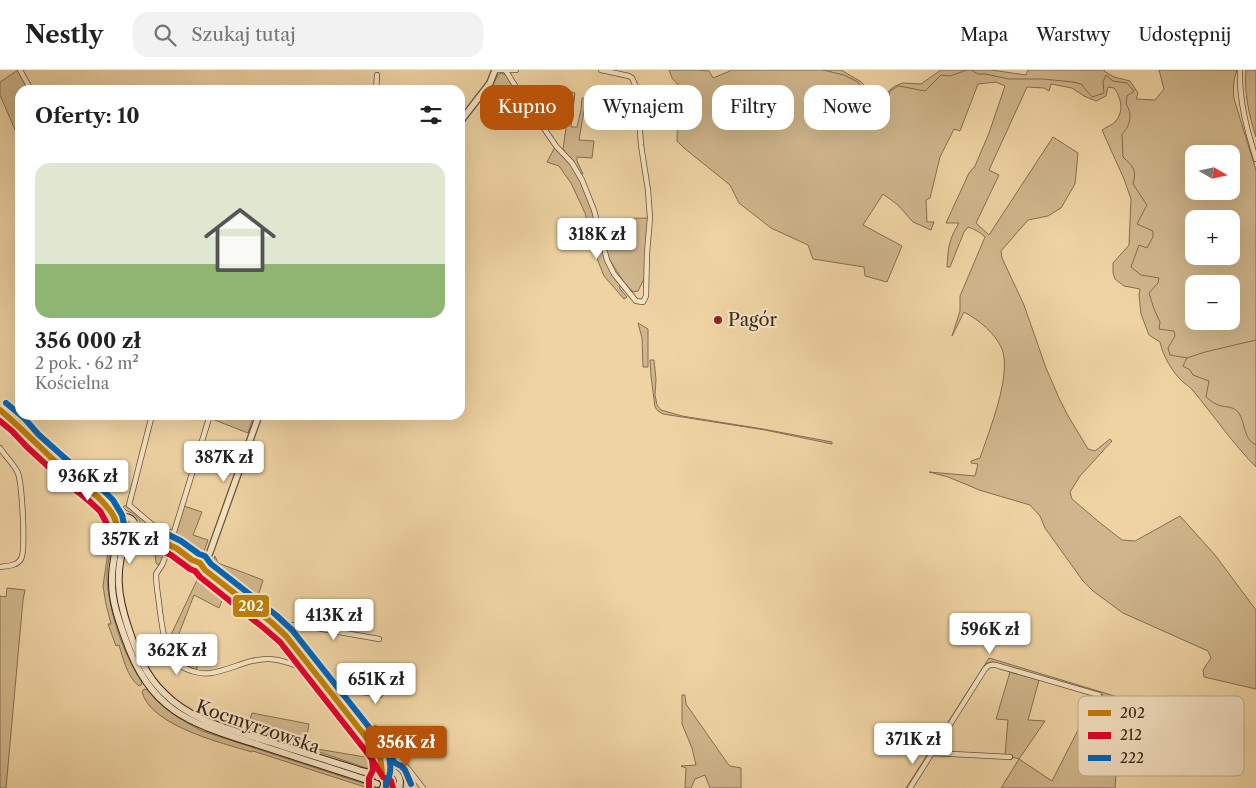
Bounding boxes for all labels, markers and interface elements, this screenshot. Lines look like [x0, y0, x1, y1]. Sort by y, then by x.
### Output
search box [133, 12, 483, 57]
text: Nestly [25, 20, 103, 49]
icon: search [151, 21, 179, 49]
text: Szukaj tutaj [191, 23, 296, 46]
text: Mapa [960, 24, 1008, 46]
text: Warstwy [1036, 24, 1110, 46]
text: Udostępnij [1138, 24, 1231, 46]
chip: Kupno [480, 85, 574, 130]
chip: Wynajem [584, 85, 702, 130]
chip: Filtry [712, 85, 794, 130]
chip: Nowe [804, 85, 890, 130]
icon: filters [417, 101, 445, 129]
text: Oferty: 10 [35, 103, 140, 128]
north arrow [1185, 145, 1240, 200]
map controls [1185, 145, 1240, 330]
icon: home [195, 195, 285, 285]
button: + [1185, 210, 1240, 265]
pin: 318K zł [551, 218, 643, 260]
text: 318K zł [568, 224, 626, 244]
button: − [1185, 275, 1240, 330]
place label: Pagór [728, 309, 778, 331]
marker: Pagór [712, 314, 724, 326]
text: 356 000 zł [35, 328, 141, 353]
text: 2 pok. · 62 m² [35, 353, 139, 373]
text: Kościelna [35, 373, 109, 393]
pin: 387K zł [178, 440, 270, 483]
text: 387K zł [195, 447, 253, 467]
pin: 936K zł [42, 460, 134, 502]
text: 936K zł [58, 466, 118, 486]
pin: 357K zł [84, 522, 176, 565]
text: 357K zł [101, 529, 159, 549]
line badge: 202 [232, 594, 270, 618]
text: 202 [238, 597, 264, 615]
pin: 413K zł [288, 598, 380, 641]
text: 413K zł [306, 605, 362, 625]
pin: 596K zł [944, 612, 1036, 655]
text: 596K zł [960, 619, 1020, 639]
pin: 362K zł [131, 634, 223, 676]
text: 362K zł [147, 640, 207, 660]
pin: 651K zł [330, 662, 422, 705]
text: 651K zł [348, 669, 404, 689]
street label: Kocmyrzowska [193, 696, 323, 759]
legend [1078, 696, 1244, 776]
text: 202 [1120, 704, 1145, 722]
pin: 371K zł [867, 722, 959, 765]
pin: 356K zł [360, 726, 452, 768]
text: 212 [1120, 726, 1142, 744]
text: 371K zł [885, 729, 941, 749]
text: 356K zł [377, 732, 435, 752]
text: 222 [1120, 749, 1144, 767]

